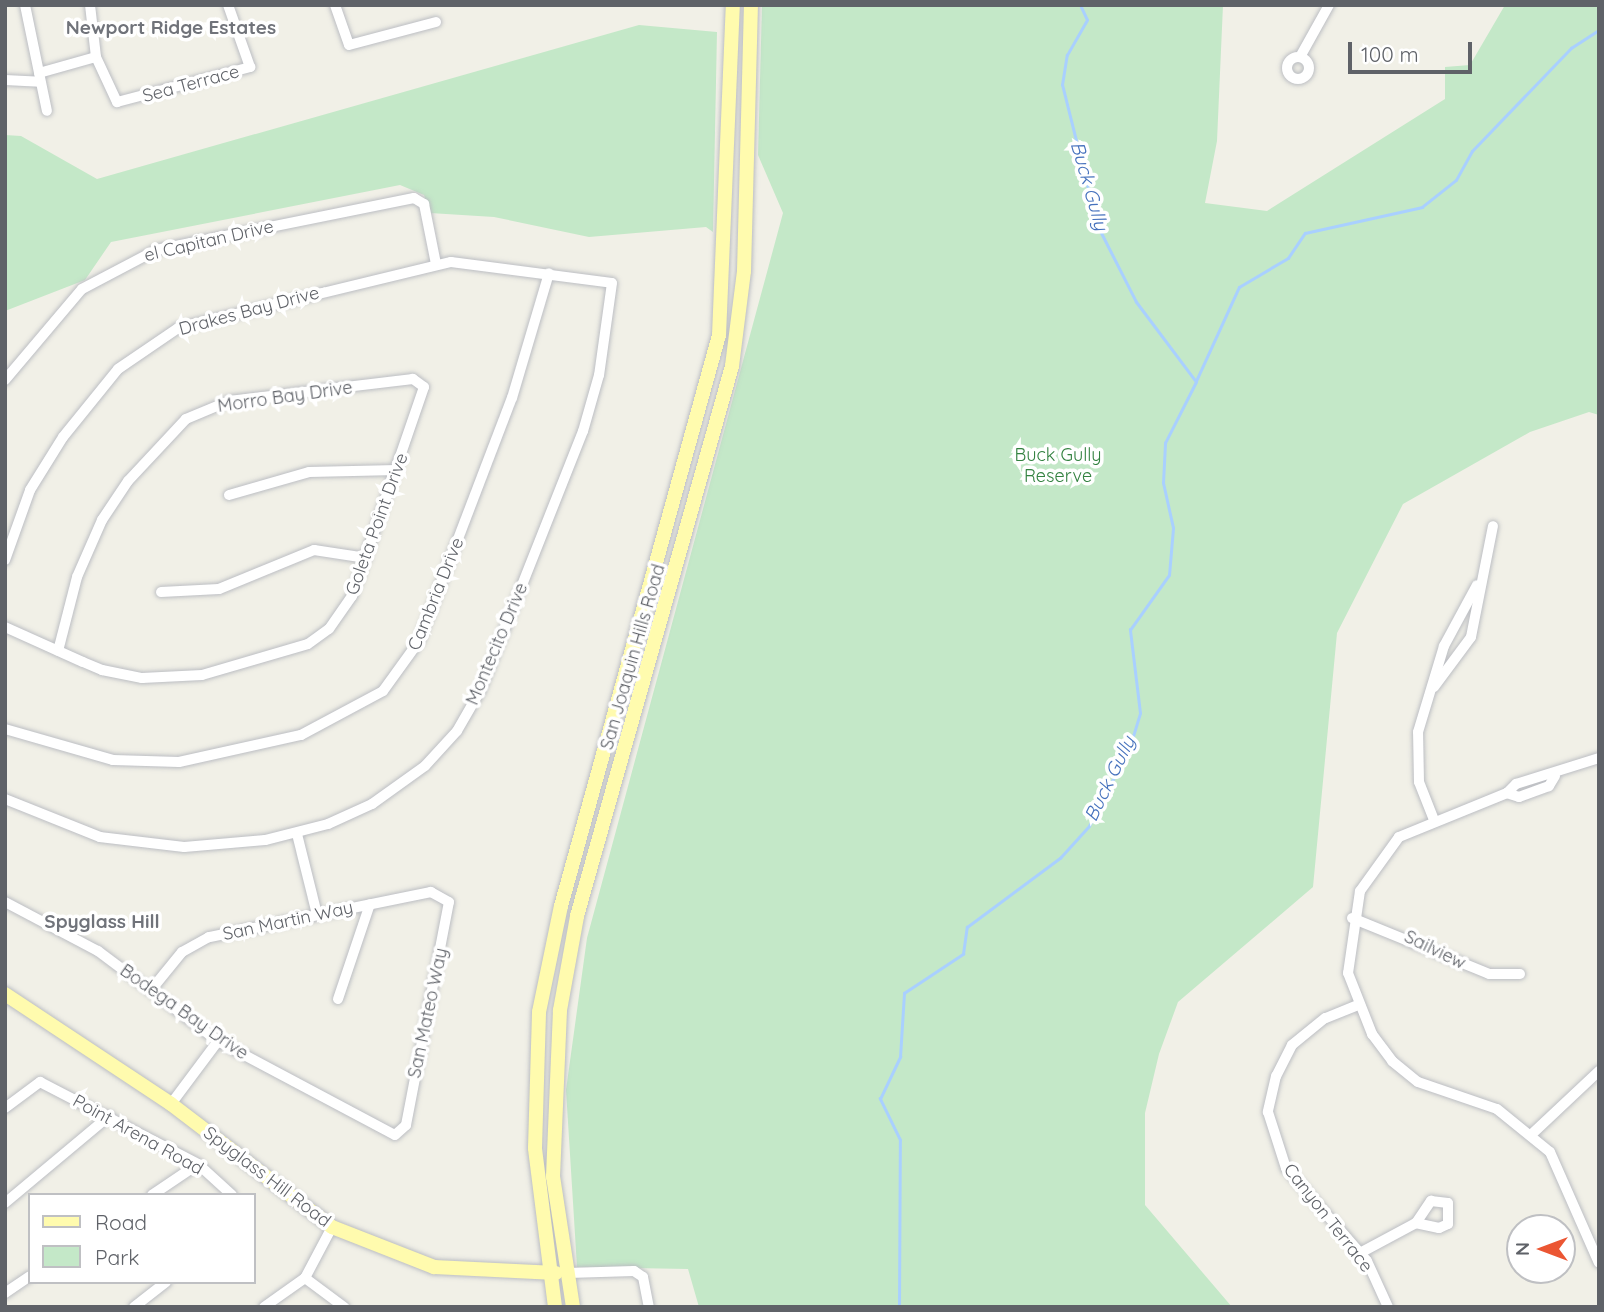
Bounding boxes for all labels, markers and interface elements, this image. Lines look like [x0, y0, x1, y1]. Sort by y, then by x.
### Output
district label: Newport Ridge Estates [66, 17, 276, 39]
scale bar [1352, 28, 1476, 72]
text: 100 m [1361, 41, 1419, 67]
street label: Sea Terrace [140, 61, 242, 107]
water label: Buck Gully [1065, 139, 1113, 233]
street label: el Capitan Drive [142, 216, 276, 266]
street label: Drakes Bay Drive [176, 282, 322, 340]
street label: Morro Bay Drive [216, 377, 354, 417]
park label: Buck Gully Reserve [1015, 445, 1101, 488]
street label: Goleta Point Drive [341, 450, 413, 598]
street label: Cambria Drive [404, 534, 468, 654]
street label: San Joaquin Hills Road [596, 562, 670, 752]
street label: Montecito Drive [462, 580, 532, 708]
water label: Buck Gully [1080, 733, 1140, 825]
street label: San Martin Way [221, 897, 355, 945]
district label: Spyglass Hill [44, 911, 160, 933]
street label: Sailview [1401, 926, 1469, 974]
street label: San Mateo Way [404, 946, 452, 1080]
street label: Bodega Bay Drive [116, 960, 252, 1064]
street label: Point Arena Road [69, 1090, 207, 1180]
street label: Spyglass Hill Road [199, 1122, 335, 1232]
street label: Canyon Terrace [1279, 1159, 1377, 1277]
legend [28, 1193, 256, 1284]
text: Road [95, 1209, 147, 1235]
north arrow [1506, 1214, 1576, 1284]
text: N [1510, 1242, 1534, 1256]
text: Park [95, 1244, 139, 1270]

